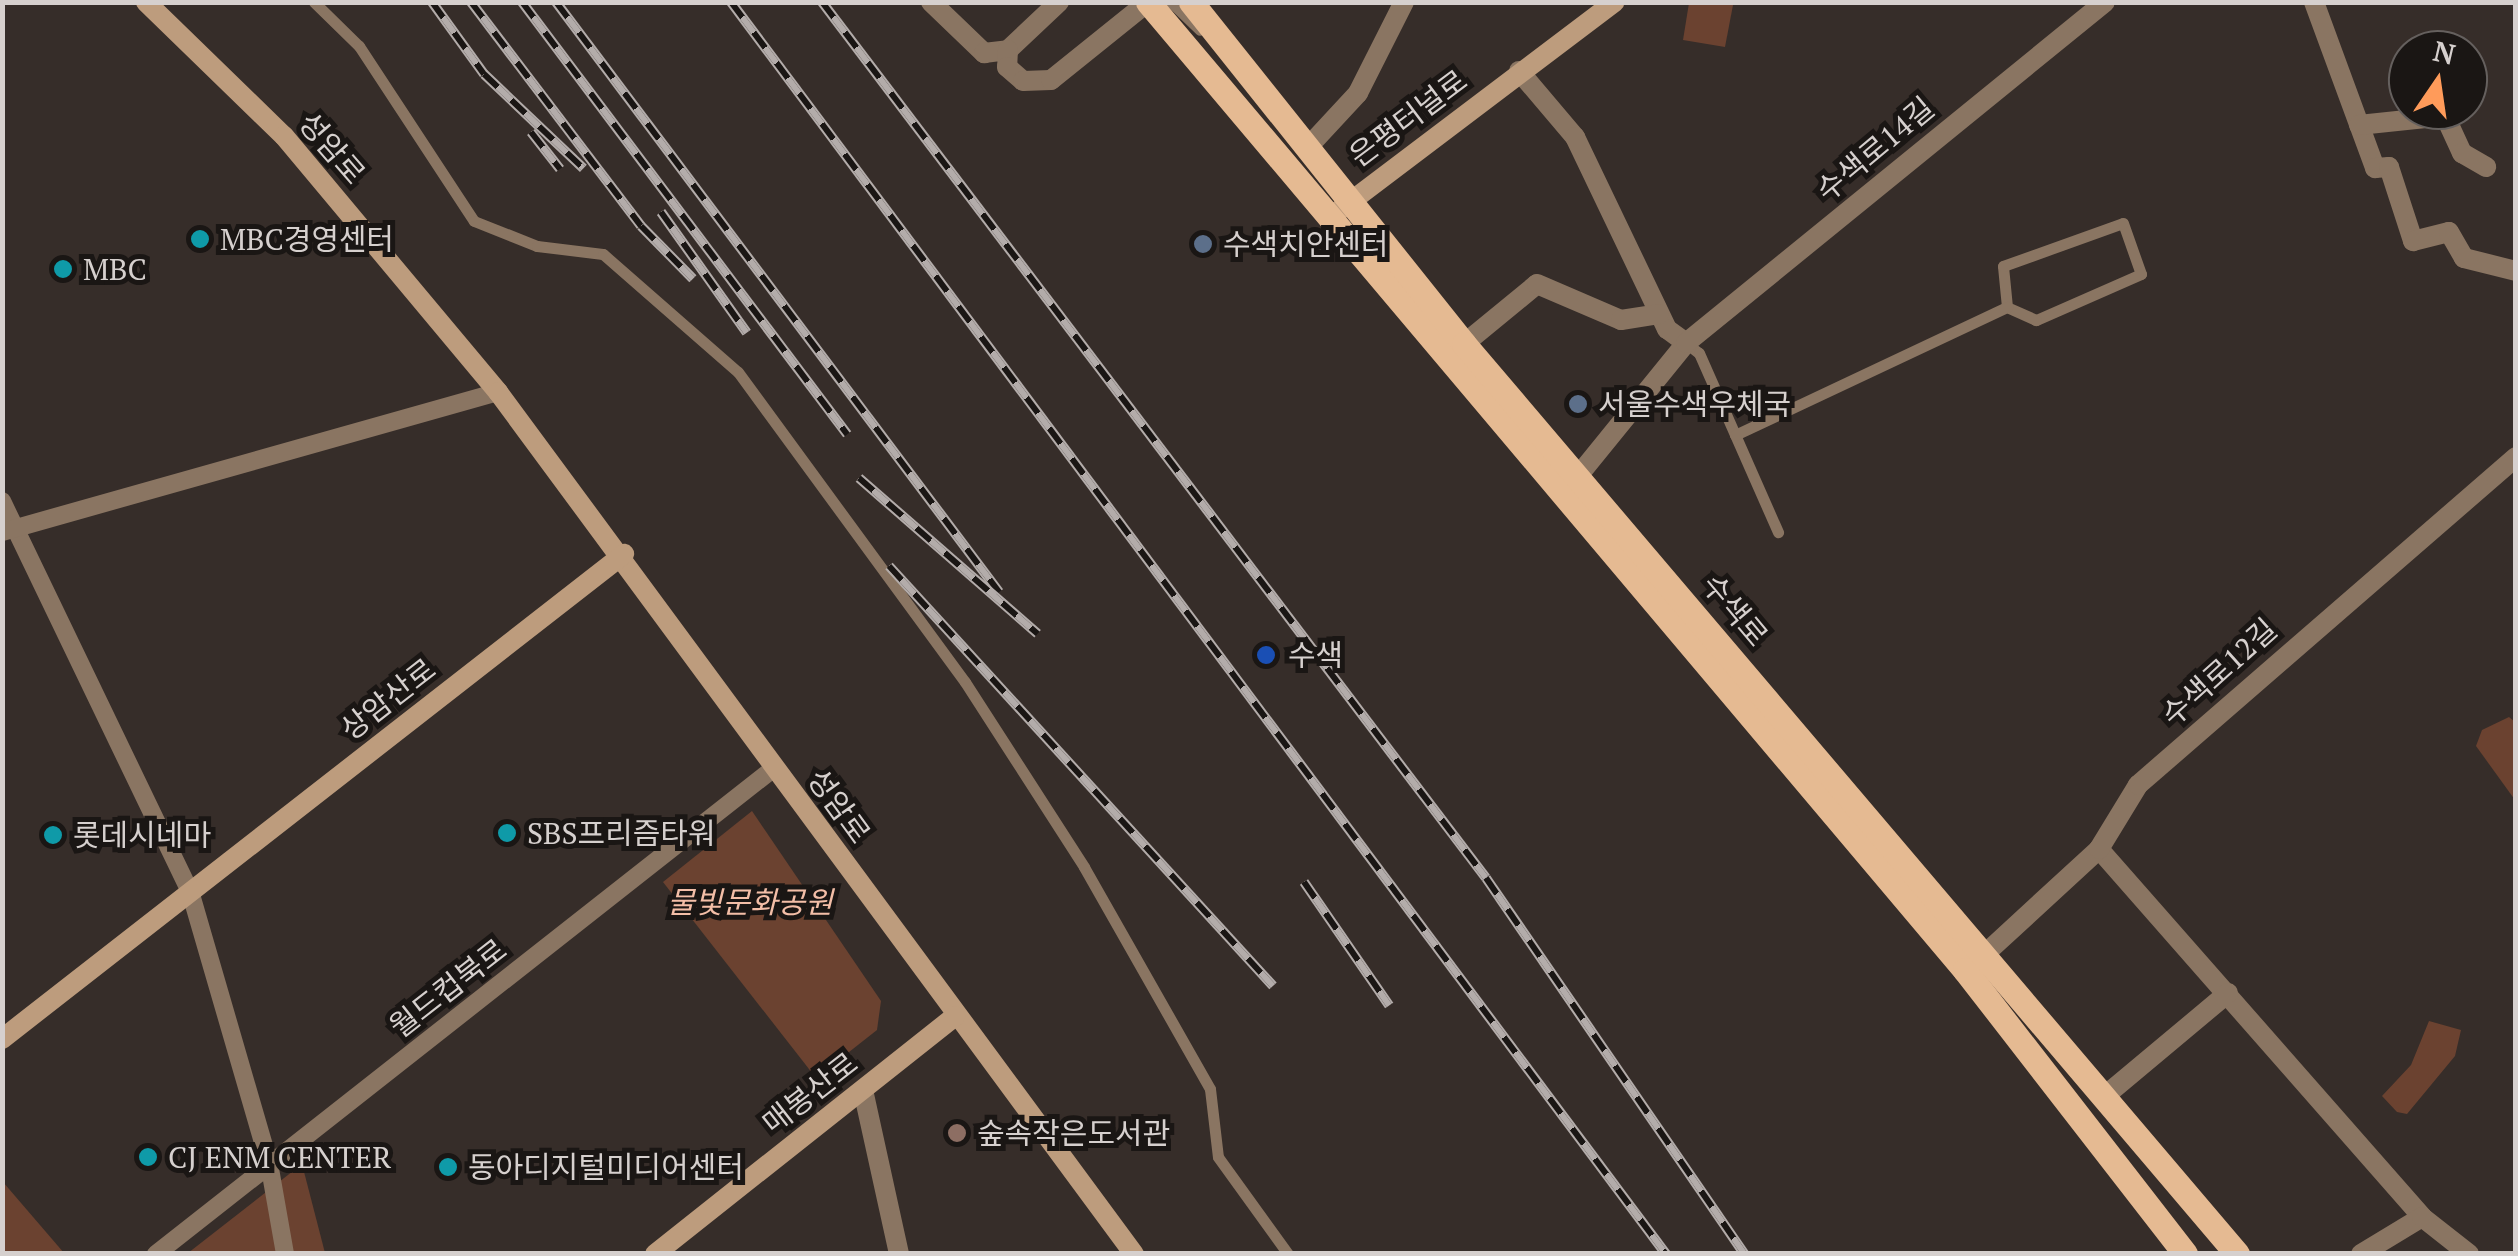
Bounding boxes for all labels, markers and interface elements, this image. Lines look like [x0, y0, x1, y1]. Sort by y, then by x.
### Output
north arrow [2388, 30, 2488, 130]
text: N [2430, 32, 2459, 73]
street label: 은평터널로 [1342, 62, 1474, 174]
street label: 수색로14길 [1809, 89, 1941, 209]
street label: 성암로 [291, 105, 373, 191]
place label: MBC경영센터 [220, 221, 394, 257]
place label: 수색치안센터 [1223, 226, 1389, 262]
marker: MBC경영센터 [189, 228, 211, 250]
marker: 수색치안센터 [1192, 233, 1214, 255]
place label: MBC [83, 251, 147, 287]
marker: MBC [52, 258, 74, 280]
place label: 서울수색우체국 [1598, 386, 1791, 422]
marker: 서울수색우체국 [1567, 393, 1589, 415]
street label: 수색로 [1695, 567, 1775, 653]
street label: 수색로12길 [2154, 611, 2284, 733]
place label: 수색 [1288, 637, 1343, 673]
marker: 수색 [1253, 642, 1279, 668]
street label: 상암산로 [333, 651, 443, 747]
street label: 성암로 [800, 762, 878, 850]
place label: SBS프리즘타워 [527, 815, 716, 851]
place label: 롯데시네마 [73, 817, 211, 853]
marker: SBS프리즘타워 [496, 822, 518, 844]
marker: 롯데시네마 [42, 824, 64, 846]
park label: 물빛문화공원 [667, 884, 833, 920]
street label: 월드컵북로 [383, 931, 513, 1045]
street label: 매봉산로 [755, 1045, 865, 1141]
place label: 숲속작은도서관 [977, 1115, 1170, 1151]
marker: 숲속작은도서관 [946, 1122, 968, 1144]
place label: CJ ENM CENTER [168, 1139, 391, 1175]
marker: CJ ENM CENTER [137, 1146, 159, 1168]
place label: 동아디지털미디어센터 [468, 1149, 744, 1185]
marker: 동아디지털미디어센터 [437, 1156, 459, 1178]

